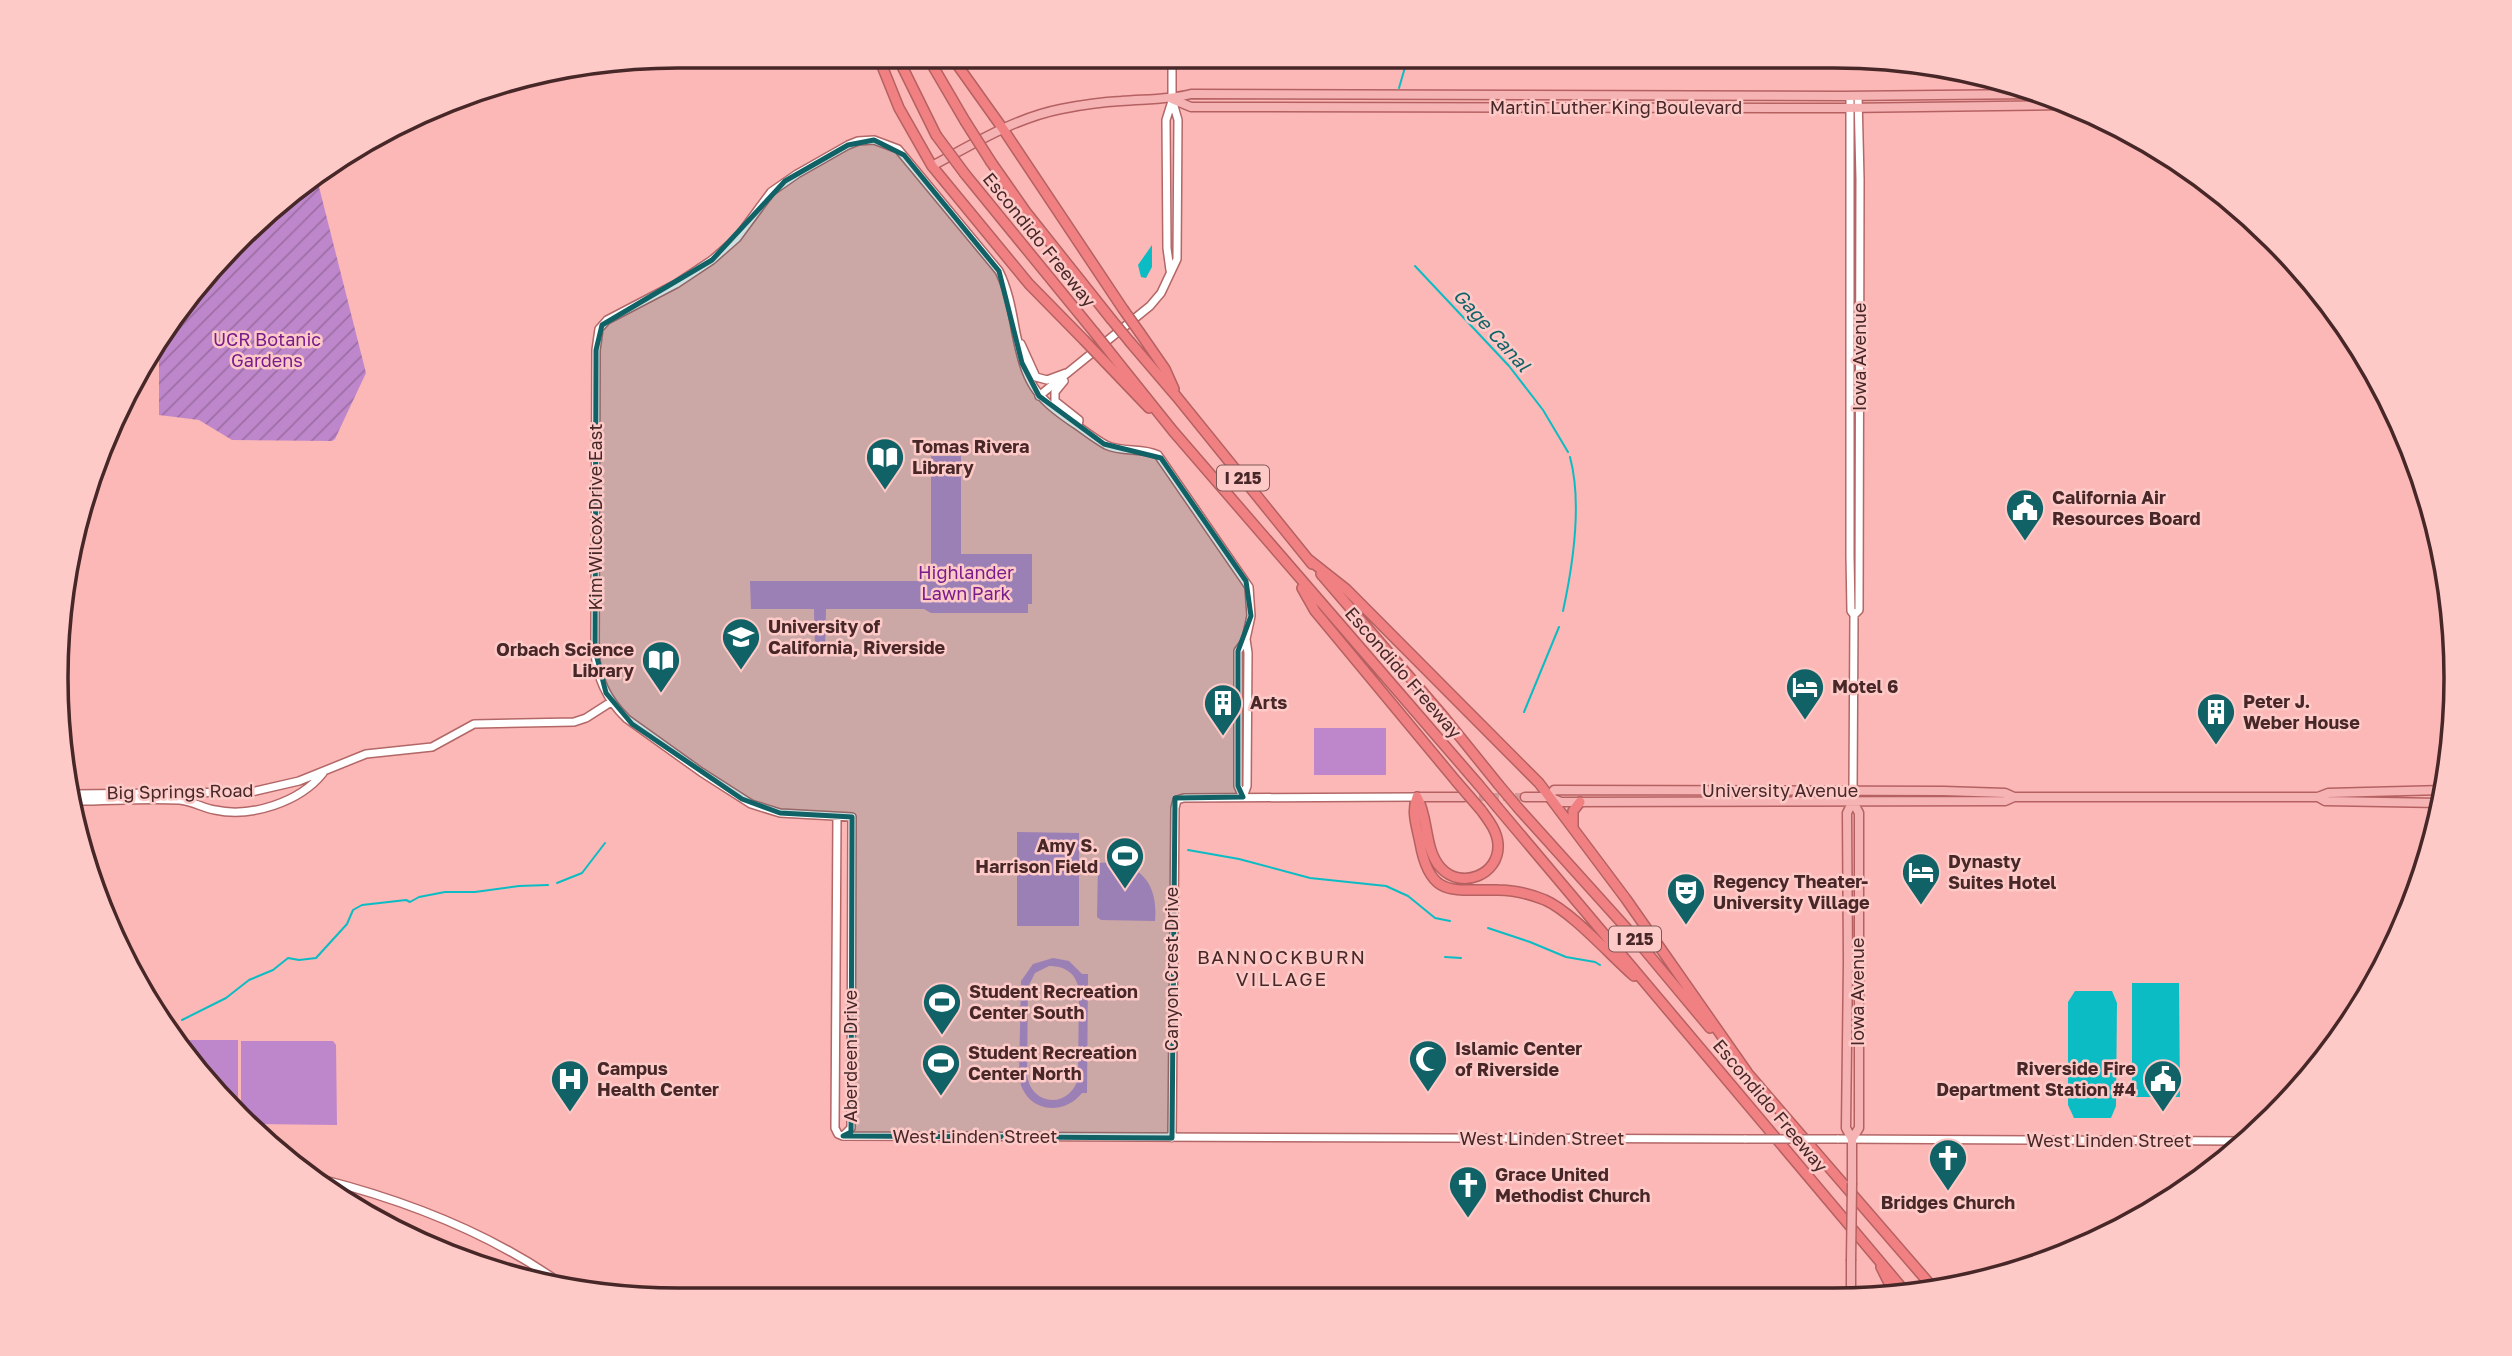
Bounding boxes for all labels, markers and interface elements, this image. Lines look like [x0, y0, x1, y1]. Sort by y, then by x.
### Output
street label: Martin Luther King Boulevard [1490, 96, 1742, 118]
street label: Escondido Freeway [979, 168, 1101, 311]
water label: Gage Canal [1449, 283, 1536, 377]
street label: Iowa Avenue [1848, 303, 1870, 411]
park label: UCR Botanic Gardens [213, 328, 321, 371]
street label: Kim Wilcox Drive East [584, 424, 606, 610]
place label: Tomas Rivera Library [912, 435, 1030, 478]
library icon: Tomas Rivera Library [864, 436, 906, 491]
road number: I 215 [1217, 466, 1269, 491]
place label: California Air Resources Board [2052, 486, 2201, 529]
public building icon: California Air Resources Board [2004, 487, 2046, 542]
park label: Highlander Lawn Park [918, 561, 1014, 604]
street label: Escondido Freeway [1341, 602, 1467, 743]
place label: University of California, Riverside [768, 615, 946, 658]
school or university icon: University of California, Riverside [720, 616, 762, 671]
place label: Orbach Science Library [496, 638, 634, 681]
library icon: Orbach Science Library [640, 639, 682, 694]
hotel icon: Motel 6 [1784, 666, 1826, 721]
place label: Motel 6 [1832, 675, 1899, 697]
building icon: Arts [1202, 682, 1244, 737]
place label: Peter J. Weber House [2243, 690, 2360, 733]
place label: Arts [1250, 691, 1287, 713]
building icon: Peter J. Weber House [2195, 691, 2237, 746]
street label: Big Springs Road [106, 779, 254, 803]
street label: University Avenue [1702, 779, 1858, 801]
place label: Amy S. Harrison Field [975, 834, 1098, 877]
sports icon: Amy S. Harrison Field [1104, 835, 1146, 890]
place label: Dynasty Suites Hotel [1948, 850, 2056, 893]
hotel icon: Dynasty Suites Hotel [1900, 851, 1942, 906]
place label: Regency Theater- University Village [1713, 870, 1870, 913]
theatre icon: Regency Theater- University Village [1665, 871, 1707, 926]
street label: Canyon Crest Drive [1160, 887, 1182, 1051]
road number: I 215 [1609, 926, 1661, 951]
street label: Iowa Avenue [1846, 938, 1868, 1046]
district label: BANNOCKBURN VILLAGE [1197, 945, 1367, 990]
place label: Student Recreation Center South [969, 980, 1138, 1023]
sports icon: Student Recreation Center South [921, 981, 963, 1036]
street label: Aberdeen Drive [839, 990, 861, 1122]
street label: Escondido Freeway [1709, 1034, 1833, 1176]
place label: Islamic Center of Riverside [1455, 1037, 1582, 1080]
mosque icon: Islamic Center of Riverside [1407, 1038, 1449, 1093]
place label: Student Recreation Center North [968, 1041, 1137, 1084]
sports icon: Student Recreation Center North [920, 1042, 962, 1097]
place label: Campus Health Center [597, 1057, 719, 1100]
place label: Riverside Fire Department Station #4 [1936, 1057, 2136, 1100]
hospital icon: Campus Health Center [549, 1058, 591, 1113]
public building icon: Riverside Fire Department Station #4 [2142, 1058, 2184, 1113]
street label: West Linden Street [893, 1125, 1057, 1147]
street label: West Linden Street [1460, 1127, 1624, 1149]
street label: West Linden Street [2027, 1129, 2191, 1151]
church icon: Bridges Church [1927, 1137, 1969, 1192]
place label: Grace United Methodist Church [1495, 1163, 1651, 1206]
church icon: Grace United Methodist Church [1447, 1164, 1489, 1219]
place label: Bridges Church [1881, 1191, 2015, 1213]

